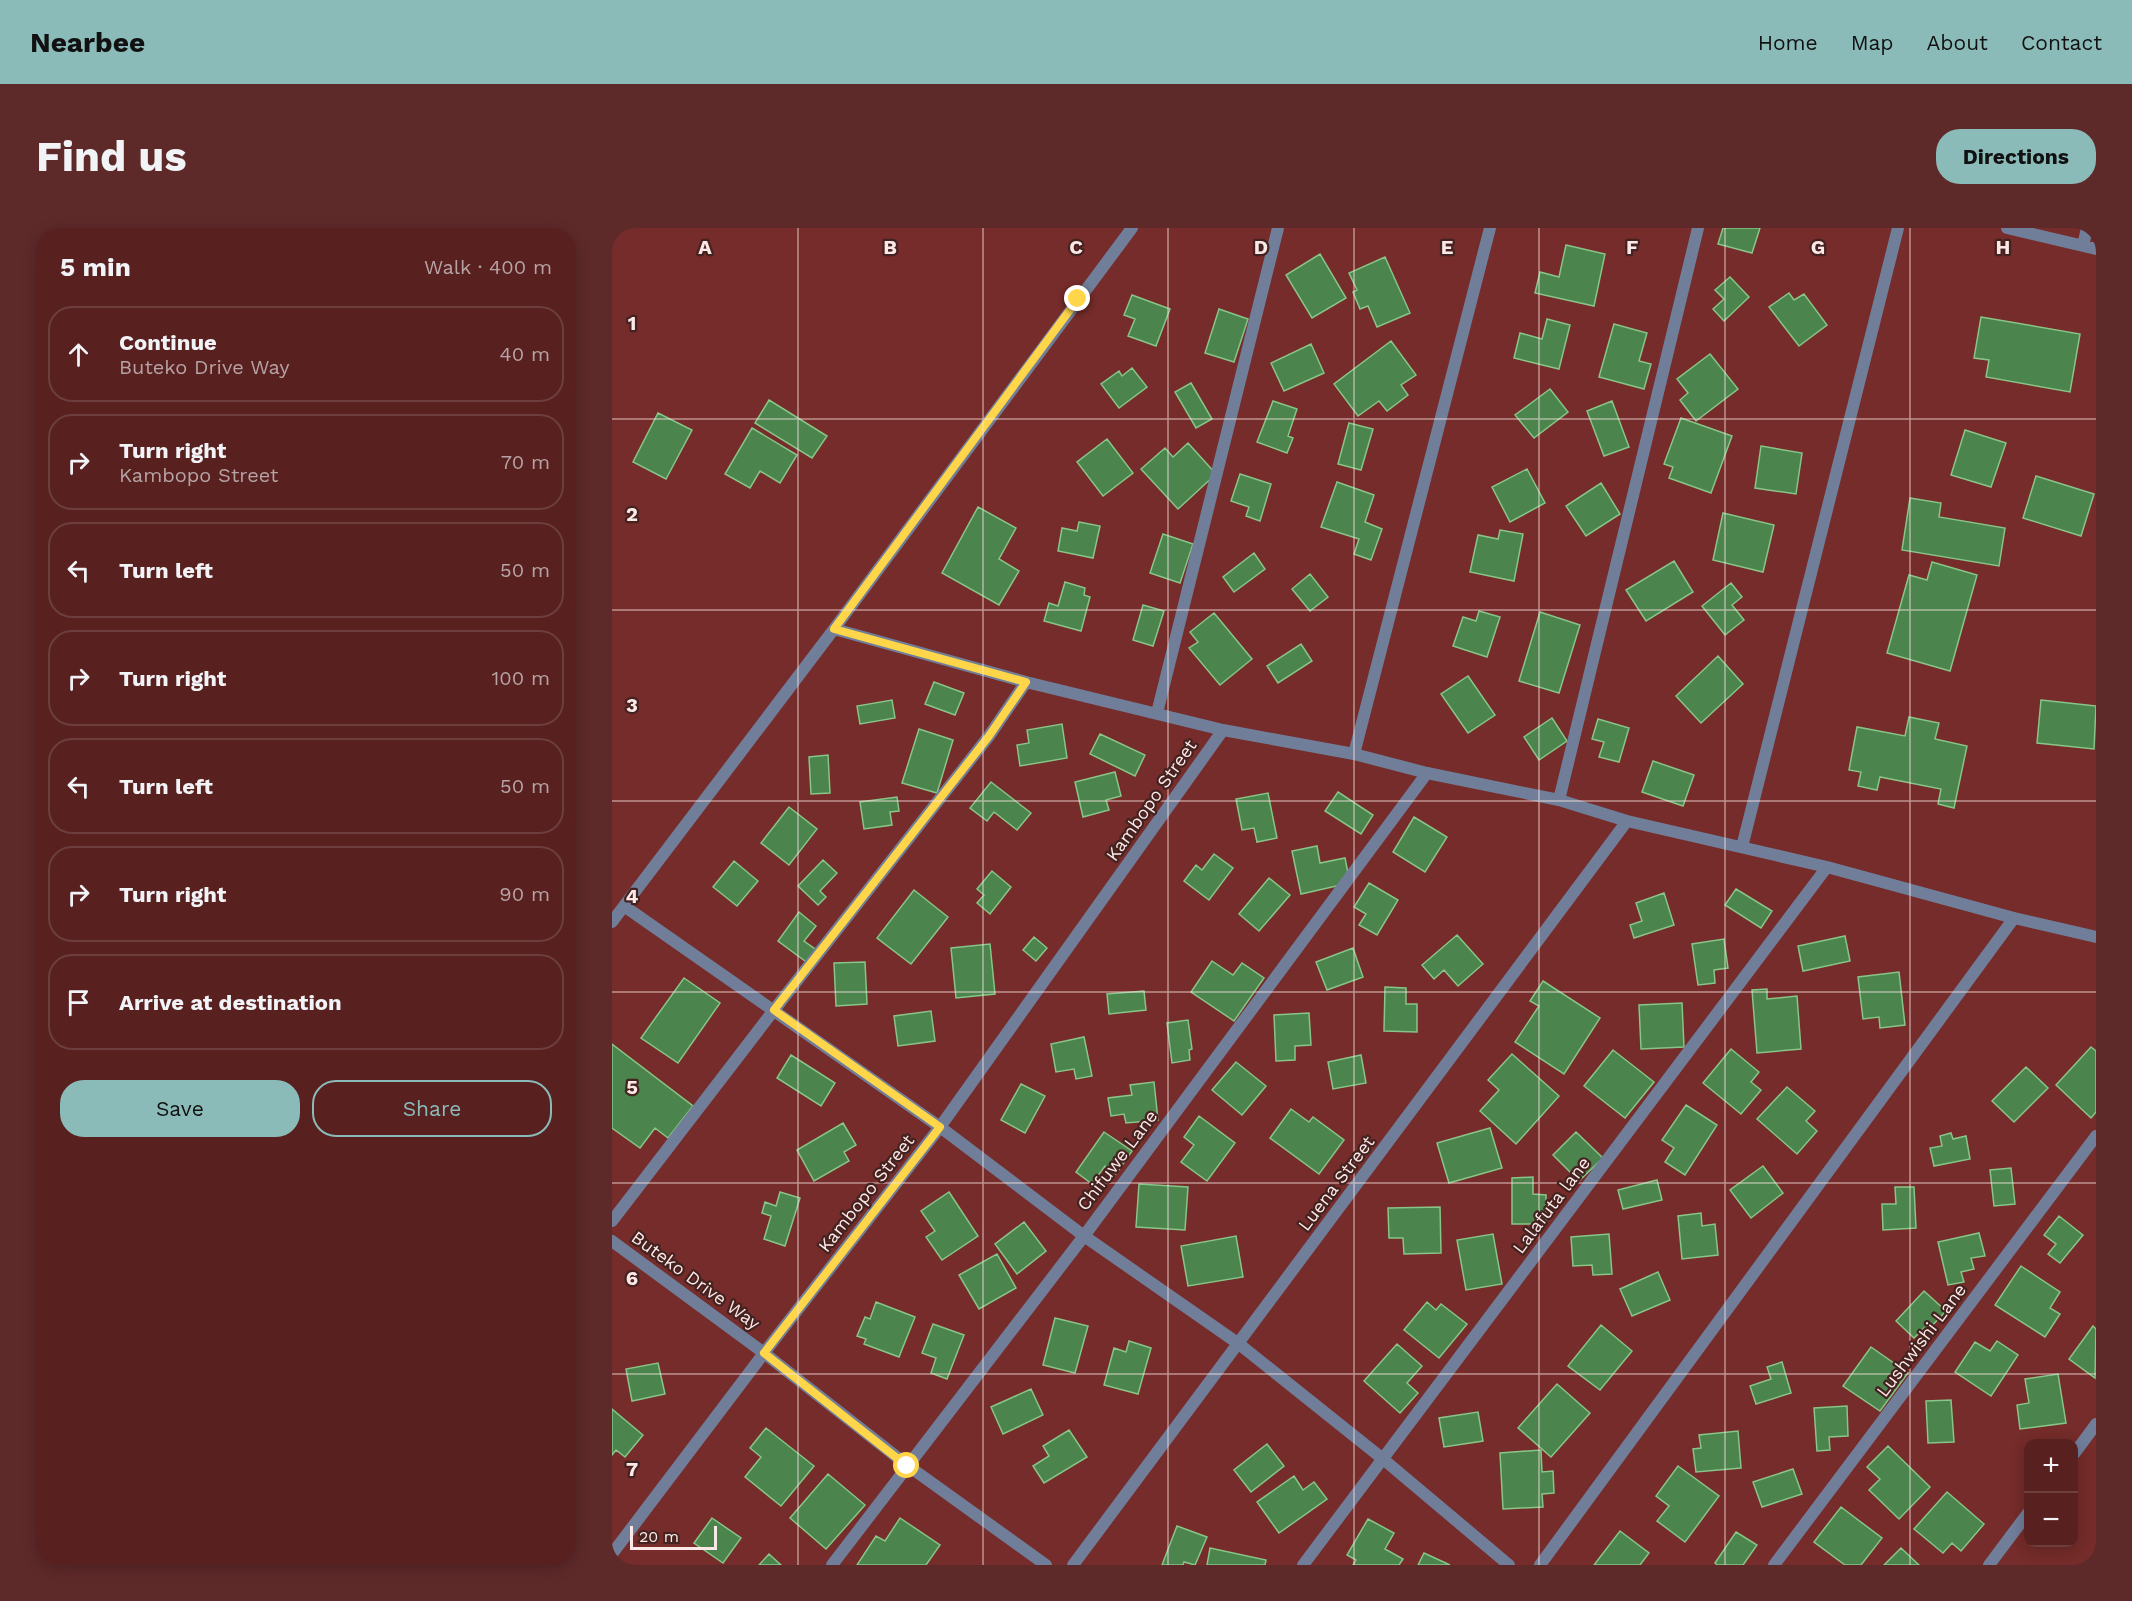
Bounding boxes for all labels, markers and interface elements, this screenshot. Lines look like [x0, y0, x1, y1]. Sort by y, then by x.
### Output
text: Nearbee [30, 26, 145, 59]
text: Home [1758, 30, 1818, 55]
text: Map [1851, 30, 1894, 55]
text: About [1927, 30, 1988, 55]
text: Contact [2021, 30, 2102, 55]
button: Directions [1936, 129, 2096, 184]
text: Find us [36, 132, 187, 181]
text: A [698, 235, 712, 259]
text: B [883, 235, 897, 259]
text: C [1069, 235, 1083, 259]
text: D [1254, 235, 1268, 259]
text: E [1441, 235, 1453, 259]
text: F [1626, 235, 1638, 259]
text: G [1811, 235, 1825, 259]
text: H [1996, 235, 2010, 259]
text: 5 min [60, 252, 131, 282]
text: Walk · 400 m [424, 255, 552, 279]
route end [1064, 285, 1090, 311]
text: 1 [628, 311, 636, 335]
text: Continue [119, 330, 217, 355]
icon: ahead [62, 338, 95, 371]
text: 40 m [499, 342, 550, 366]
text: Buteko Drive Way [119, 355, 290, 379]
text: Turn right [119, 438, 226, 463]
icon: right [62, 446, 95, 479]
text: 70 m [501, 450, 550, 474]
text: Kambopo Street [119, 463, 278, 487]
text: 2 [626, 502, 638, 526]
icon: left [62, 554, 95, 587]
text: Turn left [119, 558, 213, 583]
text: 50 m [500, 558, 550, 582]
icon: right [62, 662, 95, 695]
text: Turn right [119, 666, 226, 691]
text: 100 m [491, 666, 550, 690]
text: 3 [626, 693, 638, 717]
street label: Kambopo Street [1101, 735, 1201, 865]
icon: left [62, 770, 95, 803]
text: Turn left [119, 774, 213, 799]
text: 50 m [500, 774, 550, 798]
icon: right [62, 878, 95, 911]
text: Turn right [119, 882, 226, 907]
text: 90 m [499, 882, 550, 906]
text: 4 [626, 884, 639, 908]
icon: arrive [62, 986, 95, 1019]
text: Arrive at destination [119, 990, 342, 1015]
text: 5 [626, 1075, 638, 1099]
button: Save [60, 1080, 300, 1137]
button: Share [312, 1080, 552, 1137]
street label: Chifuwe Lane [1072, 1106, 1162, 1214]
street label: Kambopo Street [814, 1130, 919, 1256]
street label: Luena Street [1294, 1131, 1379, 1235]
street label: Lalafuta lane [1508, 1153, 1594, 1257]
street label: Buteko Drive Way [628, 1226, 765, 1334]
text: 6 [626, 1266, 638, 1290]
street label: Lushwishi Lane [1872, 1279, 1970, 1401]
map controls [2024, 1439, 2078, 1547]
button: + [2024, 1439, 2078, 1493]
route start [893, 1452, 919, 1478]
text: 7 [626, 1457, 638, 1481]
button: − [2024, 1493, 2078, 1547]
scale bar [630, 1523, 717, 1550]
text: 20 m [639, 1527, 679, 1546]

